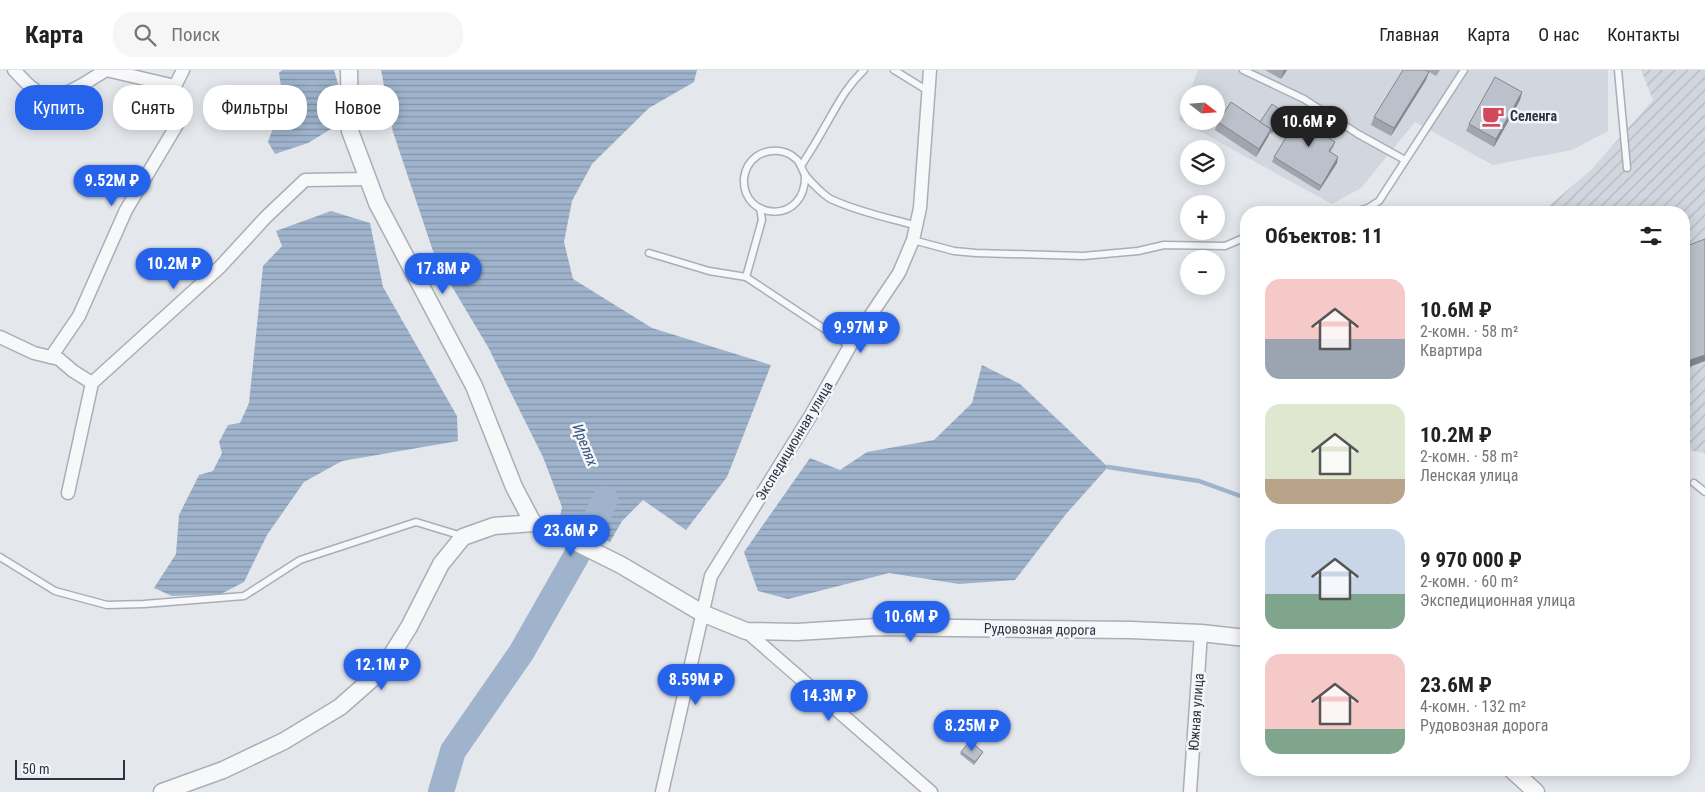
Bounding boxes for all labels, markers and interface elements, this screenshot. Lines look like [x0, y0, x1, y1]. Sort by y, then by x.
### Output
search box [113, 12, 463, 57]
text: Карта [25, 21, 83, 49]
icon: search [131, 21, 159, 49]
text: Поиск [171, 23, 220, 46]
text: Главная [1379, 24, 1439, 45]
text: Карта [1467, 24, 1510, 45]
text: О нас [1538, 24, 1579, 45]
text: Контакты [1607, 24, 1680, 45]
chip: Купить [15, 85, 103, 130]
chip: Снять [113, 85, 193, 130]
chip: Фильтры [203, 85, 307, 130]
chip: Новое [317, 85, 399, 130]
north arrow [1180, 85, 1225, 130]
map controls [1180, 85, 1225, 295]
cafe icon: Селенга [1480, 103, 1506, 129]
pin: 10.6M ₽ [1263, 106, 1355, 148]
place label: Селенга [1510, 108, 1558, 124]
text: 10.6M ₽ [1282, 112, 1336, 131]
button: layers [1180, 140, 1225, 185]
pin: 9.52M ₽ [66, 164, 158, 207]
text: 9.52M ₽ [85, 171, 139, 190]
button: + [1180, 195, 1225, 240]
icon: filters [1637, 222, 1665, 250]
text: Объектов: 11 [1265, 224, 1383, 248]
pin: 10.2M ₽ [128, 248, 220, 290]
button: − [1180, 250, 1225, 295]
pin: 17.8M ₽ [397, 252, 489, 295]
text: 10.2M ₽ [147, 254, 201, 273]
text: 17.8M ₽ [416, 259, 470, 278]
text: 10.6M ₽ [1420, 298, 1492, 322]
icon: home [1305, 299, 1365, 359]
pin: 9.97M ₽ [815, 312, 907, 354]
text: 9.97M ₽ [834, 318, 888, 337]
text: 2-комн. · 58 m² [1420, 322, 1518, 341]
text: Квартира [1420, 341, 1482, 360]
street label: Экспедиционная улица [752, 379, 836, 503]
water label: Ирелях [568, 421, 602, 469]
text: 10.2M ₽ [1420, 423, 1492, 447]
icon: home [1305, 424, 1365, 484]
text: 2-комн. · 58 m² [1420, 447, 1518, 466]
text: Ленская улица [1420, 466, 1518, 485]
pin: 23.6M ₽ [525, 514, 617, 557]
text: 23.6M ₽ [544, 521, 598, 540]
text: 9 970 000 ₽ [1420, 548, 1522, 572]
icon: home [1305, 549, 1365, 609]
text: 2-комн. · 60 m² [1420, 572, 1518, 591]
text: Экспедиционная улица [1420, 591, 1575, 610]
pin: 10.6M ₽ [865, 600, 957, 643]
text: 10.6M ₽ [884, 607, 938, 626]
street label: Рудовозная дорога [984, 620, 1096, 638]
pin: 12.1M ₽ [336, 648, 428, 691]
text: 12.1M ₽ [355, 655, 409, 674]
pin: 8.59M ₽ [650, 664, 742, 706]
text: 8.59M ₽ [669, 670, 723, 689]
street label: Южная улица [1185, 673, 1207, 751]
text: 23.6M ₽ [1420, 673, 1492, 697]
icon: home [1305, 674, 1365, 734]
pin: 14.3M ₽ [783, 680, 875, 722]
text: 14.3M ₽ [802, 686, 856, 705]
text: 4-комн. · 132 m² [1420, 697, 1526, 716]
pin: 8.25M ₽ [926, 710, 1018, 752]
text: 8.25M ₽ [945, 716, 999, 735]
text: Рудовозная дорога [1420, 716, 1548, 735]
scale bar [15, 757, 125, 780]
text: 50 m [22, 761, 50, 777]

